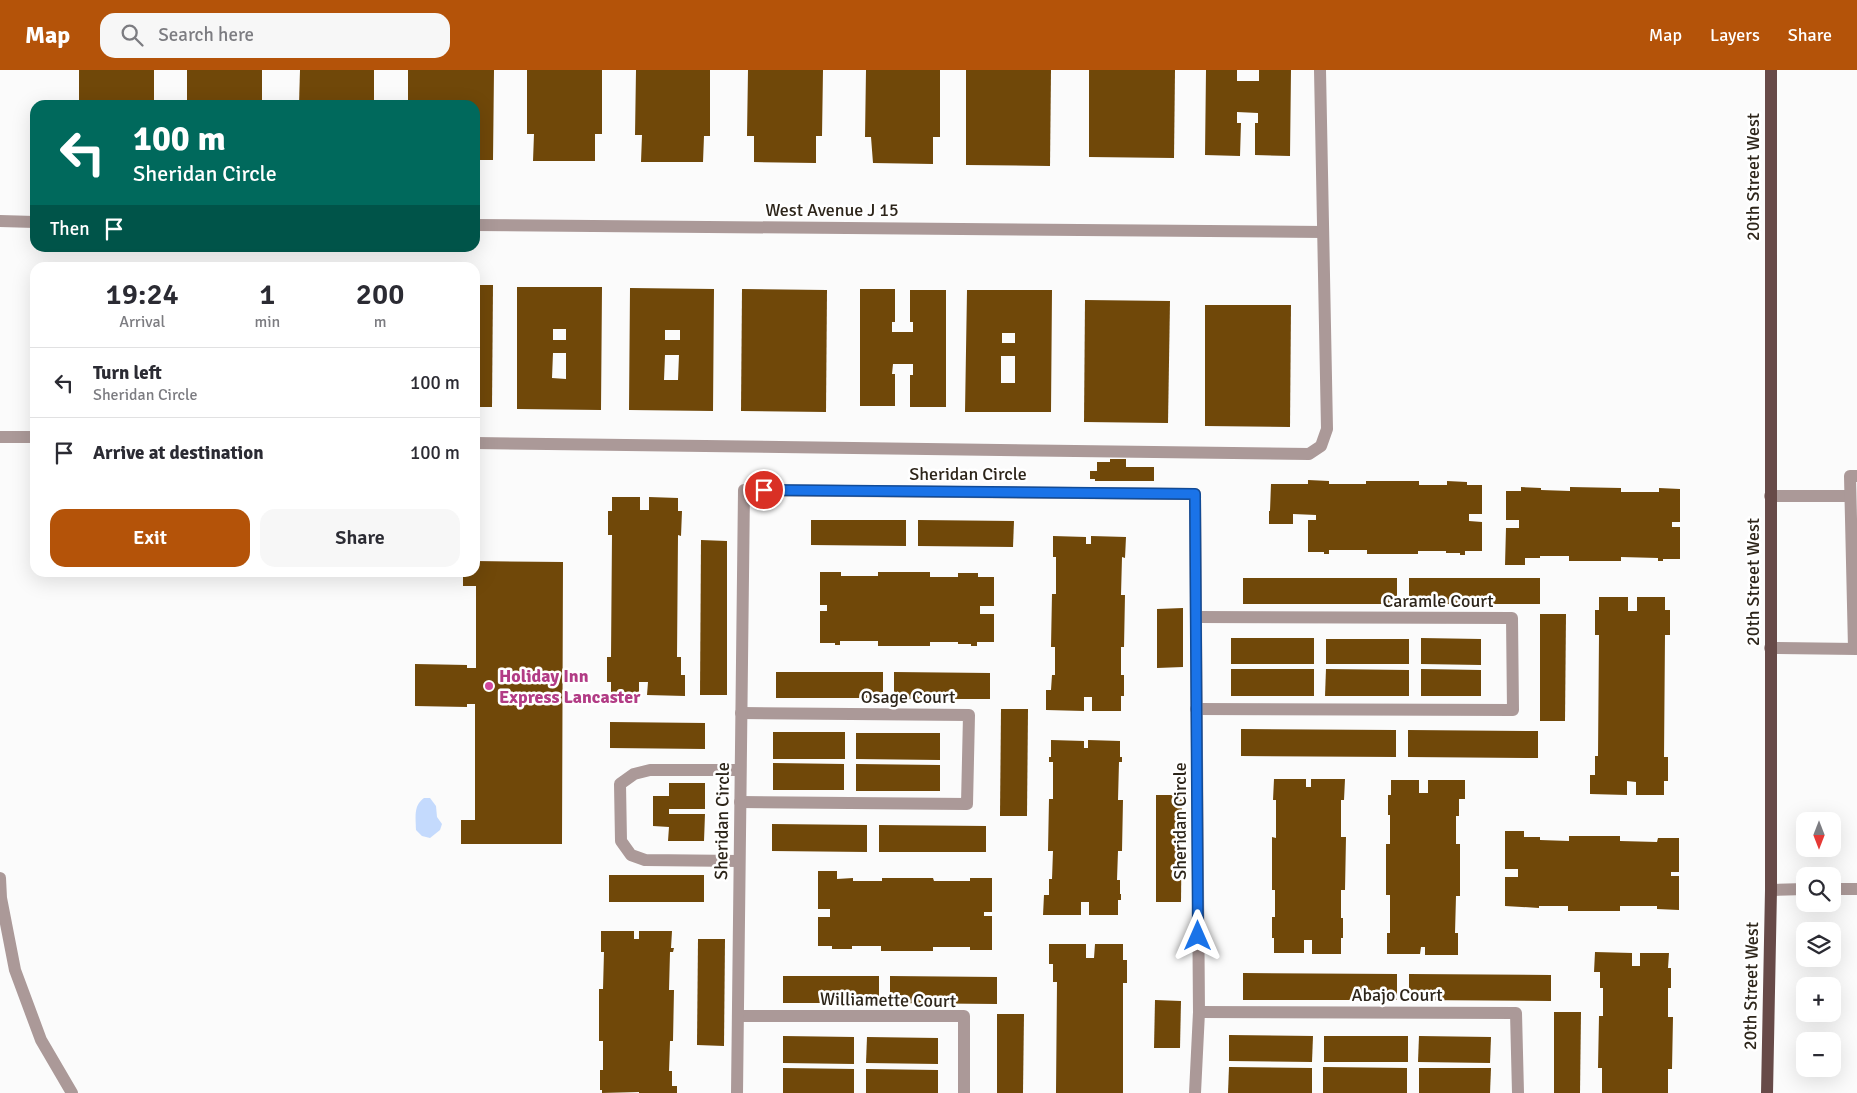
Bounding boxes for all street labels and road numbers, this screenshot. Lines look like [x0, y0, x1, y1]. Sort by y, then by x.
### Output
street label: 20th Street West [1742, 113, 1764, 241]
street label: West Avenue J 15 [765, 199, 899, 221]
street label: Sheridan Circle [909, 463, 1027, 485]
street label: 20th Street West [1742, 518, 1764, 646]
street label: Caramle Court [1382, 590, 1494, 612]
street label: Osage Court [861, 686, 955, 708]
street label: Sheridan Circle [710, 762, 734, 880]
street label: Sheridan Circle [1169, 762, 1191, 880]
street label: 20th Street West [1739, 922, 1763, 1050]
street label: Abajo Court [1351, 984, 1443, 1006]
street label: Williamette Court [820, 988, 956, 1012]

